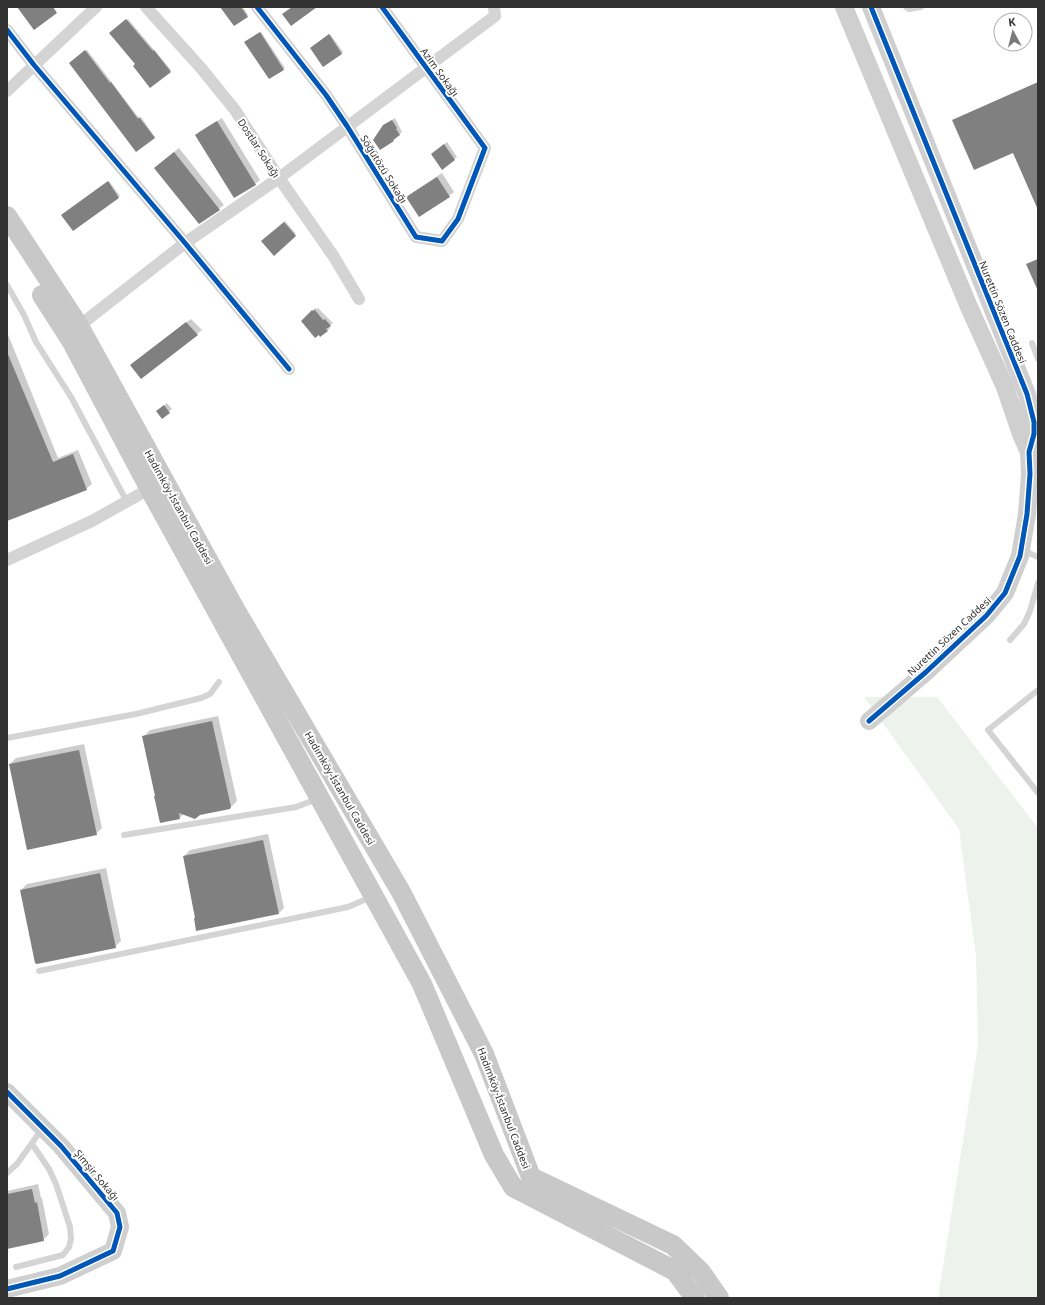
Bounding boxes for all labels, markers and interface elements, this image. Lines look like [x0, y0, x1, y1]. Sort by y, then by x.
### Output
north arrow [993, 12, 1033, 52]
text: K [1007, 14, 1017, 29]
street label: Azim Sokağı [418, 45, 462, 99]
street label: Dostlar Sokağı [235, 116, 283, 180]
street label: Söğütözü Sokağı [357, 132, 411, 206]
street label: Nurettin Sözen Caddesi [976, 259, 1030, 365]
street label: Hadımköy-İstanbul Caddesi [142, 447, 216, 567]
street label: Nurettin Sözen Caddesi [904, 593, 994, 679]
street label: Hadımköy-İstanbul Caddesi [302, 729, 378, 847]
street label: Hadımköy-İstanbul Caddesi [474, 1045, 534, 1171]
street label: Şimşir Sokağı [71, 1146, 123, 1204]

